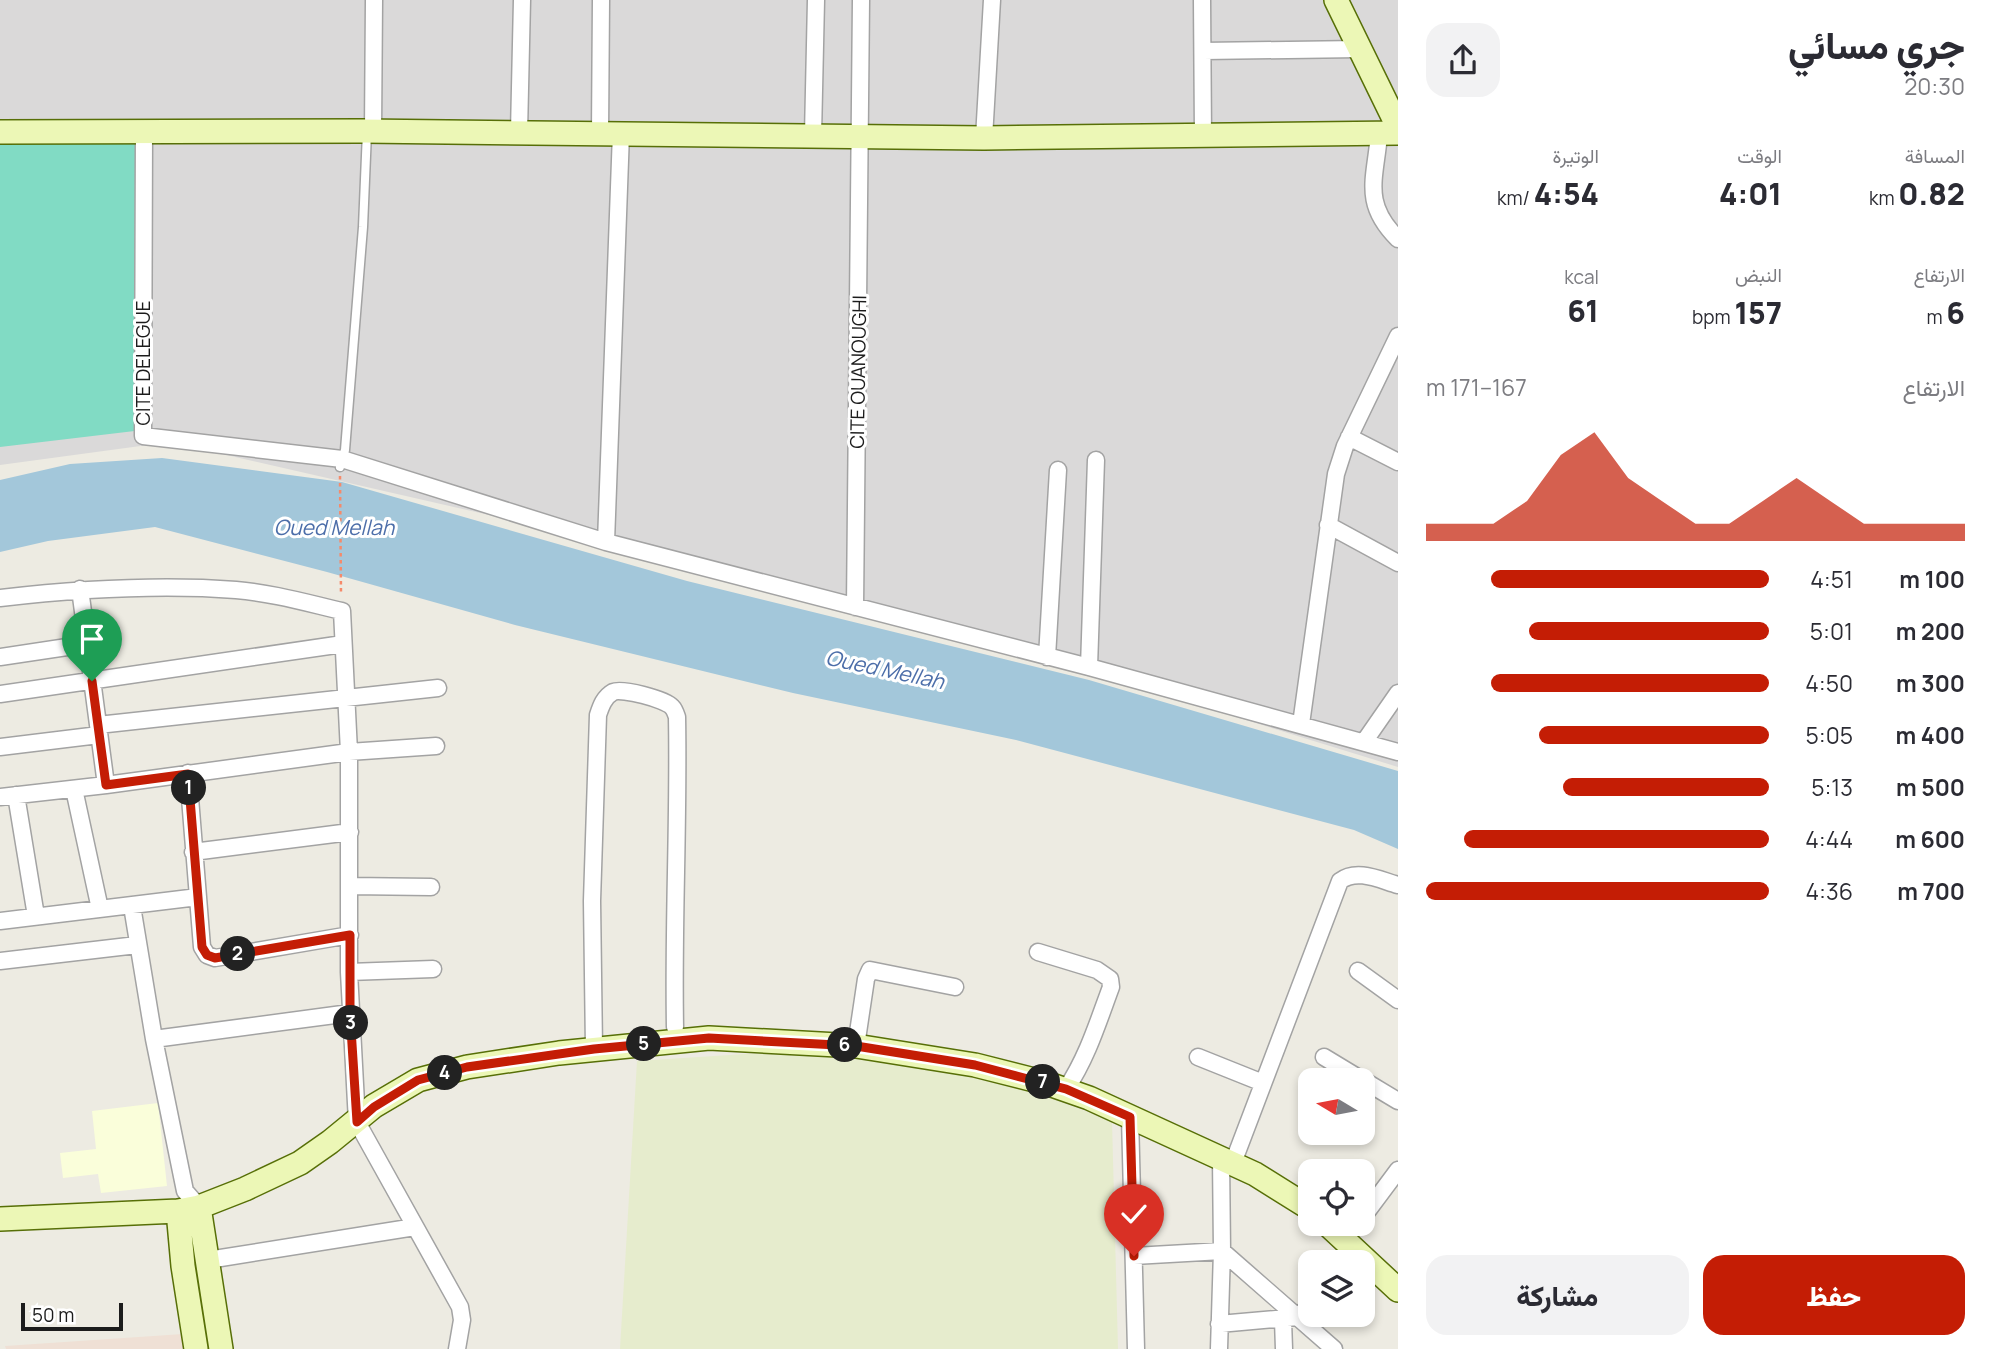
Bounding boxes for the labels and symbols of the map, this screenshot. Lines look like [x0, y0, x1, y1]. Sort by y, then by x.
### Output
street label: CITE OUANOUGHI [844, 295, 872, 449]
street label: CITE DELEGUE [130, 300, 156, 426]
water label: Oued Mellah [274, 513, 396, 541]
pin [62, 609, 122, 681]
water label: Oued Mellah [823, 643, 948, 696]
pin: 1 [172, 770, 206, 806]
pin: 2 [220, 936, 256, 972]
pin: 3 [334, 1006, 368, 1040]
pin: 5 [626, 1026, 662, 1062]
pin: 6 [828, 1028, 862, 1062]
pin: 4 [428, 1056, 462, 1090]
pin: 7 [1026, 1064, 1060, 1100]
north arrow [1298, 1068, 1376, 1144]
pin [1104, 1184, 1164, 1256]
scale bar [21, 1300, 122, 1332]

